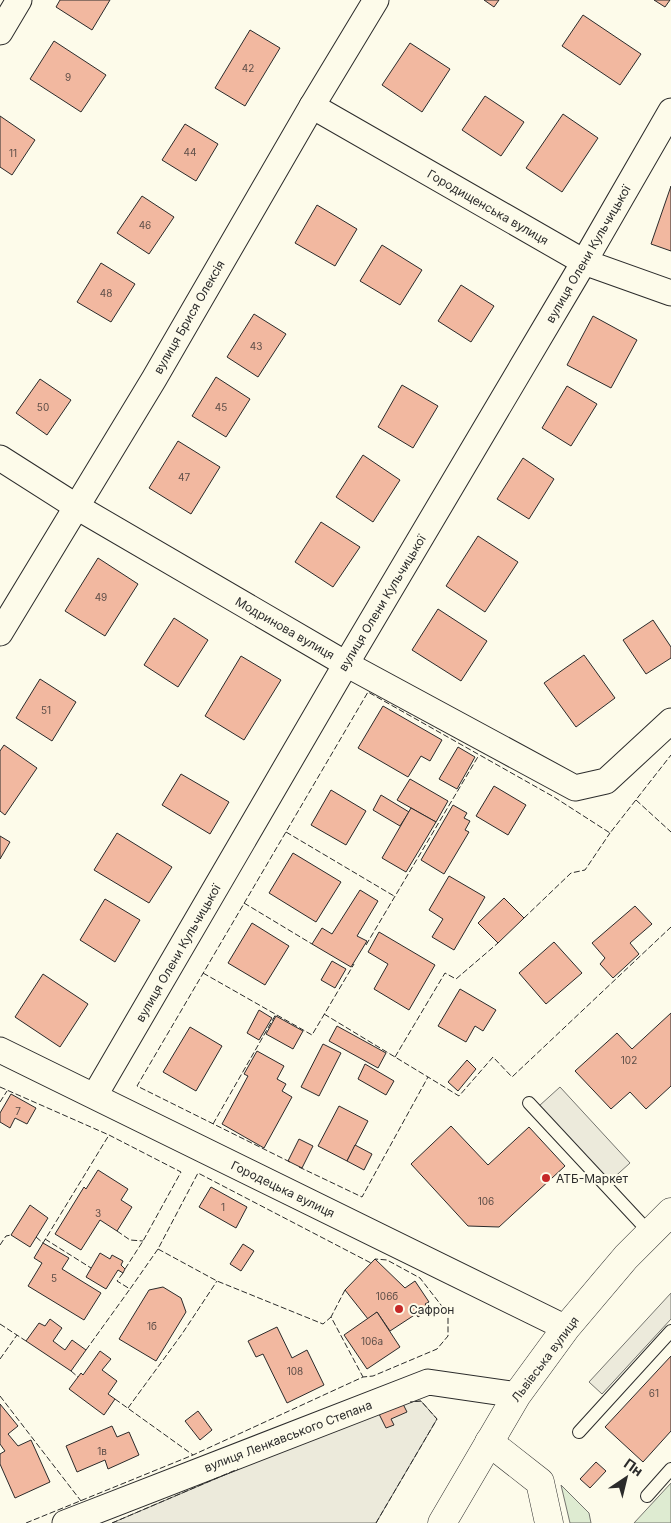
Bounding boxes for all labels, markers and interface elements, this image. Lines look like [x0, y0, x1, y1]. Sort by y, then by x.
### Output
house number: 42 [242, 62, 254, 74]
house number: 9 [65, 71, 71, 83]
house number: 44 [184, 146, 196, 158]
house number: 11 [9, 147, 17, 159]
street label: Городищенська вулиця [425, 166, 551, 248]
street label: вулиця Олени Кульчицької [542, 182, 634, 325]
house number: 46 [139, 219, 151, 231]
street label: вулиця Брися Олексія [150, 257, 228, 377]
house number: 48 [100, 287, 112, 299]
house number: 43 [250, 340, 262, 352]
house number: 50 [37, 401, 49, 413]
house number: 45 [215, 401, 227, 413]
house number: 47 [178, 471, 190, 483]
street label: вулиця Олени Кульчицької [335, 531, 429, 674]
house number: 49 [95, 591, 107, 603]
street label: Модринова вулиця [233, 594, 337, 662]
house number: 51 [41, 704, 51, 716]
street label: вулиця Олени Кульчицької [132, 881, 224, 1024]
house number: 102 [621, 1054, 637, 1066]
house number: 7 [15, 1105, 21, 1117]
street label: Городецька вулиця [229, 1157, 337, 1221]
place label: АТБ-Маркет [556, 1171, 628, 1186]
marker: АТБ-Маркет [540, 1172, 552, 1184]
house number: 106 [478, 1195, 494, 1207]
house number: 1 [221, 1201, 225, 1213]
house number: 3 [95, 1207, 101, 1219]
house number: 5 [51, 1272, 57, 1284]
house number: 106б [376, 1290, 398, 1302]
place label: Сафрон [409, 1302, 454, 1317]
marker: Сафрон [393, 1303, 405, 1315]
street label: Львівська вулиця [508, 1313, 582, 1405]
house number: 1б [147, 1320, 157, 1332]
house number: 106а [361, 1335, 383, 1347]
house number: 108 [287, 1365, 303, 1377]
house number: 61 [649, 1387, 659, 1399]
street label: вулиця Ленкавського Степана [202, 1397, 374, 1475]
house number: 1в [97, 1445, 107, 1457]
north arrow [601, 1453, 651, 1503]
text: Пн [621, 1454, 646, 1479]

